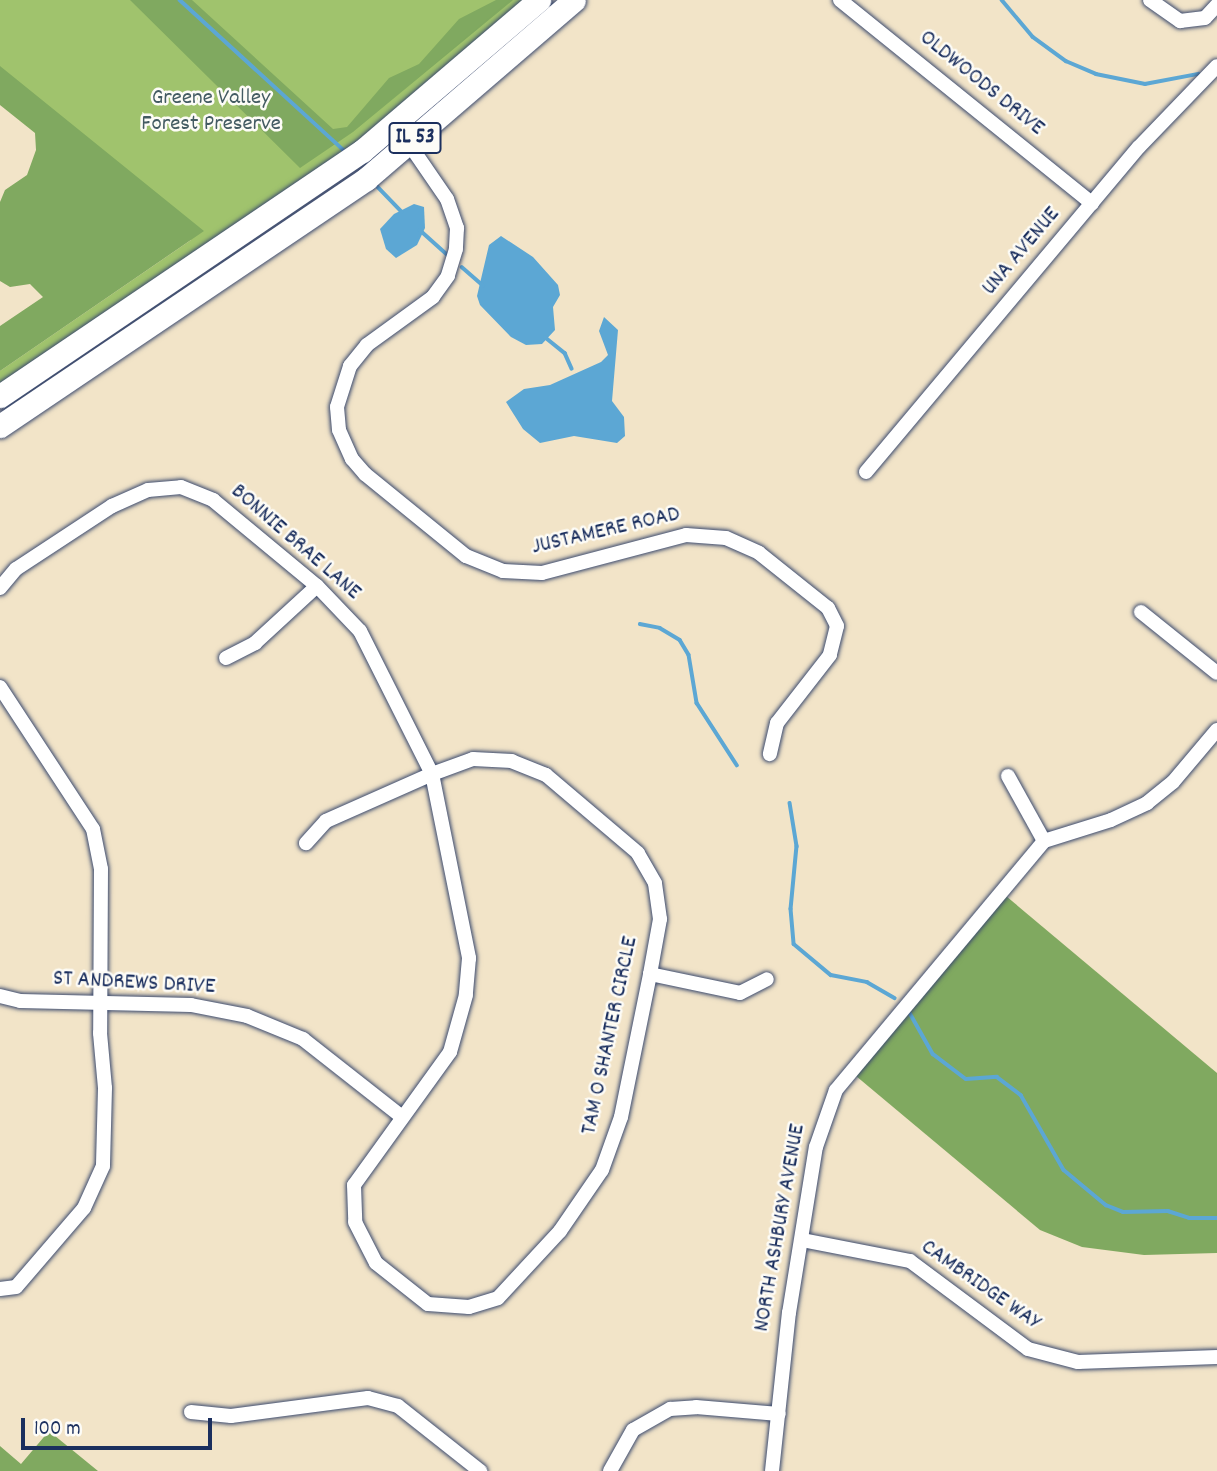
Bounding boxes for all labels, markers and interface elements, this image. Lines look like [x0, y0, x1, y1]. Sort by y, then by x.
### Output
street label: OLDWOODS DRIVE [913, 25, 1049, 143]
park label: Greene Valley Forest Preserve [141, 85, 281, 139]
road number: IL 53 [387, 120, 443, 156]
street label: UNA AVENUE [977, 202, 1067, 302]
street label: BONNIE BRAE LANE [224, 479, 366, 607]
street label: JUSTAMERE ROAD [529, 502, 683, 562]
street label: TAM O SHANTER CIRCLE [577, 934, 645, 1138]
street label: ST ANDREWS DRIVE [52, 966, 216, 1002]
street label: NORTH ASHBURY AVENUE [749, 1122, 813, 1334]
street label: CAMBRIDGE WAY [915, 1235, 1045, 1337]
scale bar [24, 1404, 215, 1448]
text: 100 m [34, 1415, 81, 1445]

